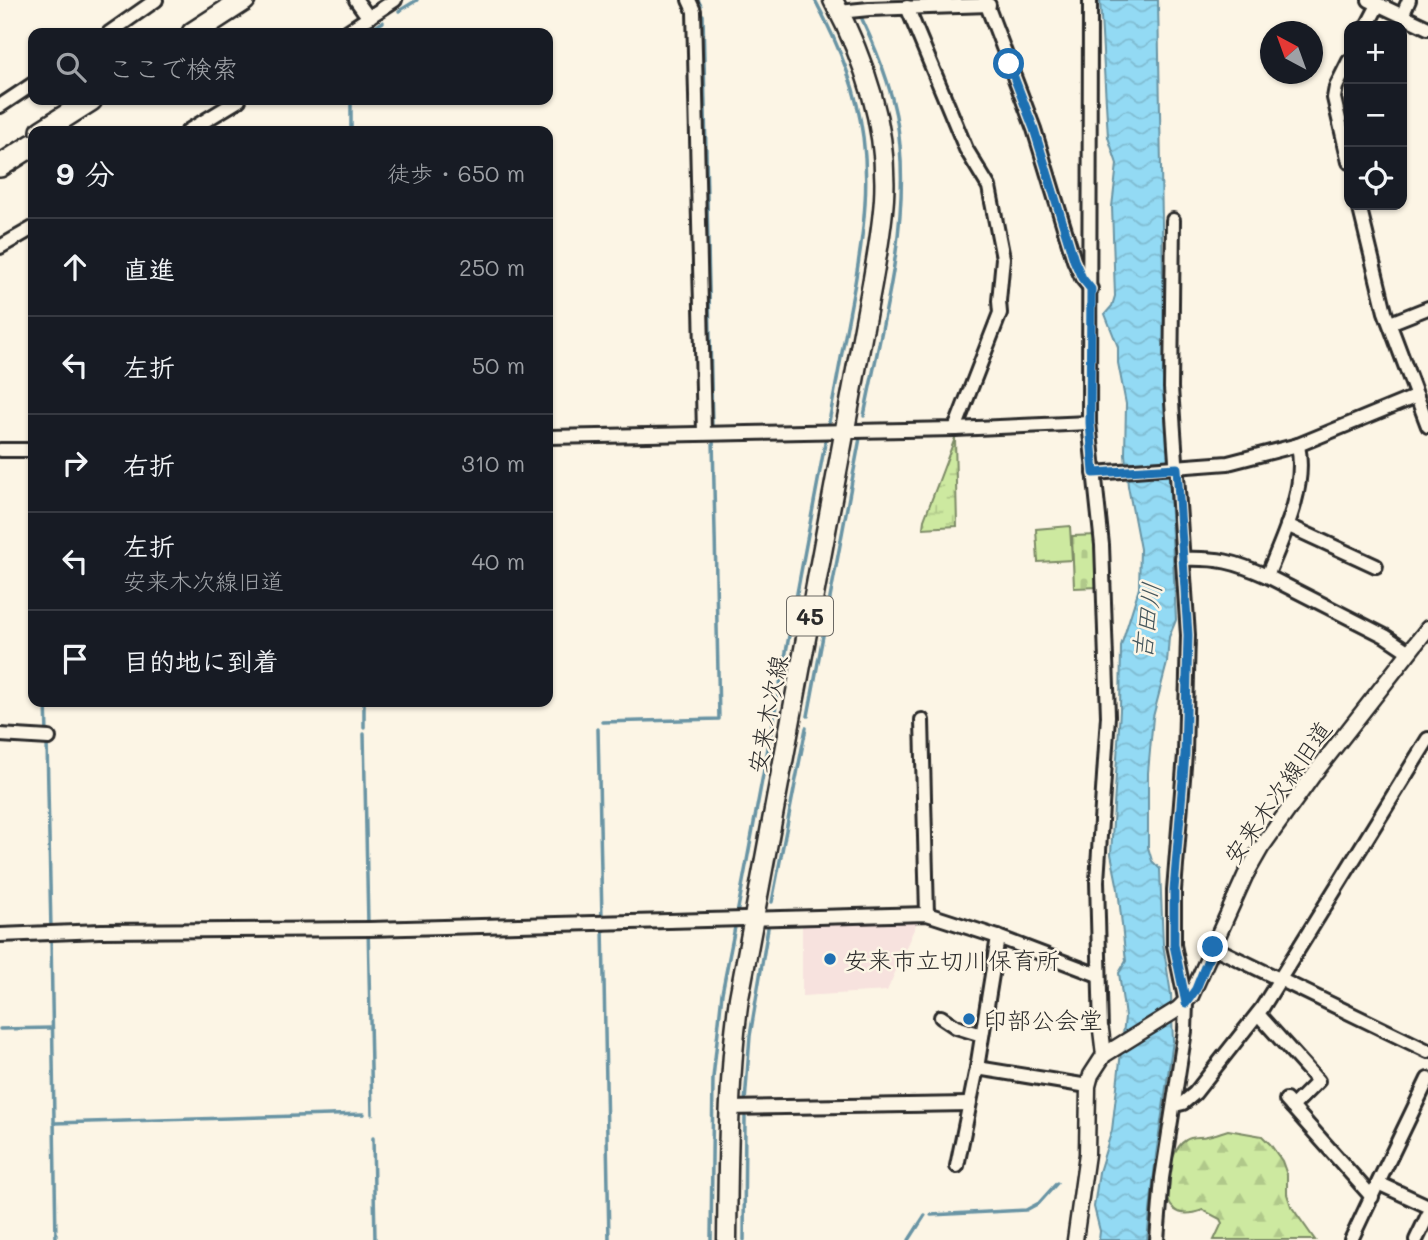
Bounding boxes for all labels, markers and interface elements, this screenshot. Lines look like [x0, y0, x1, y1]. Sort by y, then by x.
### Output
north arrow [1260, 21, 1323, 84]
map controls [1344, 21, 1407, 210]
button: + [1344, 21, 1407, 84]
search box [28, 28, 553, 105]
icon: search [52, 48, 90, 86]
route start [993, 48, 1024, 79]
text: ここで検索 [108, 51, 238, 85]
button: − [1344, 84, 1407, 147]
button: locate [1344, 147, 1407, 210]
text: 9 分 [56, 153, 115, 193]
text: 徒歩 · 650 m [387, 158, 525, 188]
icon: ahead [56, 248, 94, 286]
text: 直進 [123, 252, 175, 286]
text: 250 m [459, 252, 525, 282]
icon: left [56, 346, 94, 384]
text: 左折 [123, 350, 175, 384]
text: 50 m [472, 350, 525, 380]
icon: right [56, 444, 94, 482]
text: 右折 [123, 448, 175, 482]
text: 310 m [461, 448, 525, 478]
text: 左折 [123, 529, 175, 563]
icon: left [56, 542, 94, 580]
text: 40 m [472, 546, 525, 576]
text: 安来木次線旧道 [123, 566, 284, 596]
water label: 吉田川 [1124, 580, 1168, 662]
road number: 45 [787, 596, 833, 636]
icon: arrive [56, 640, 94, 678]
text: 目的地に到着 [123, 644, 279, 678]
street label: 安来木次線 [740, 652, 794, 776]
street label: 安来木次線旧道 [1216, 714, 1338, 870]
route end [1197, 931, 1228, 962]
place label: 安来市立切川保育所 [844, 944, 1060, 975]
marker: 安来市立切川保育所 [822, 951, 838, 967]
place label: 印部公会堂 [983, 1004, 1103, 1035]
marker: 印部公会堂 [961, 1011, 977, 1027]

